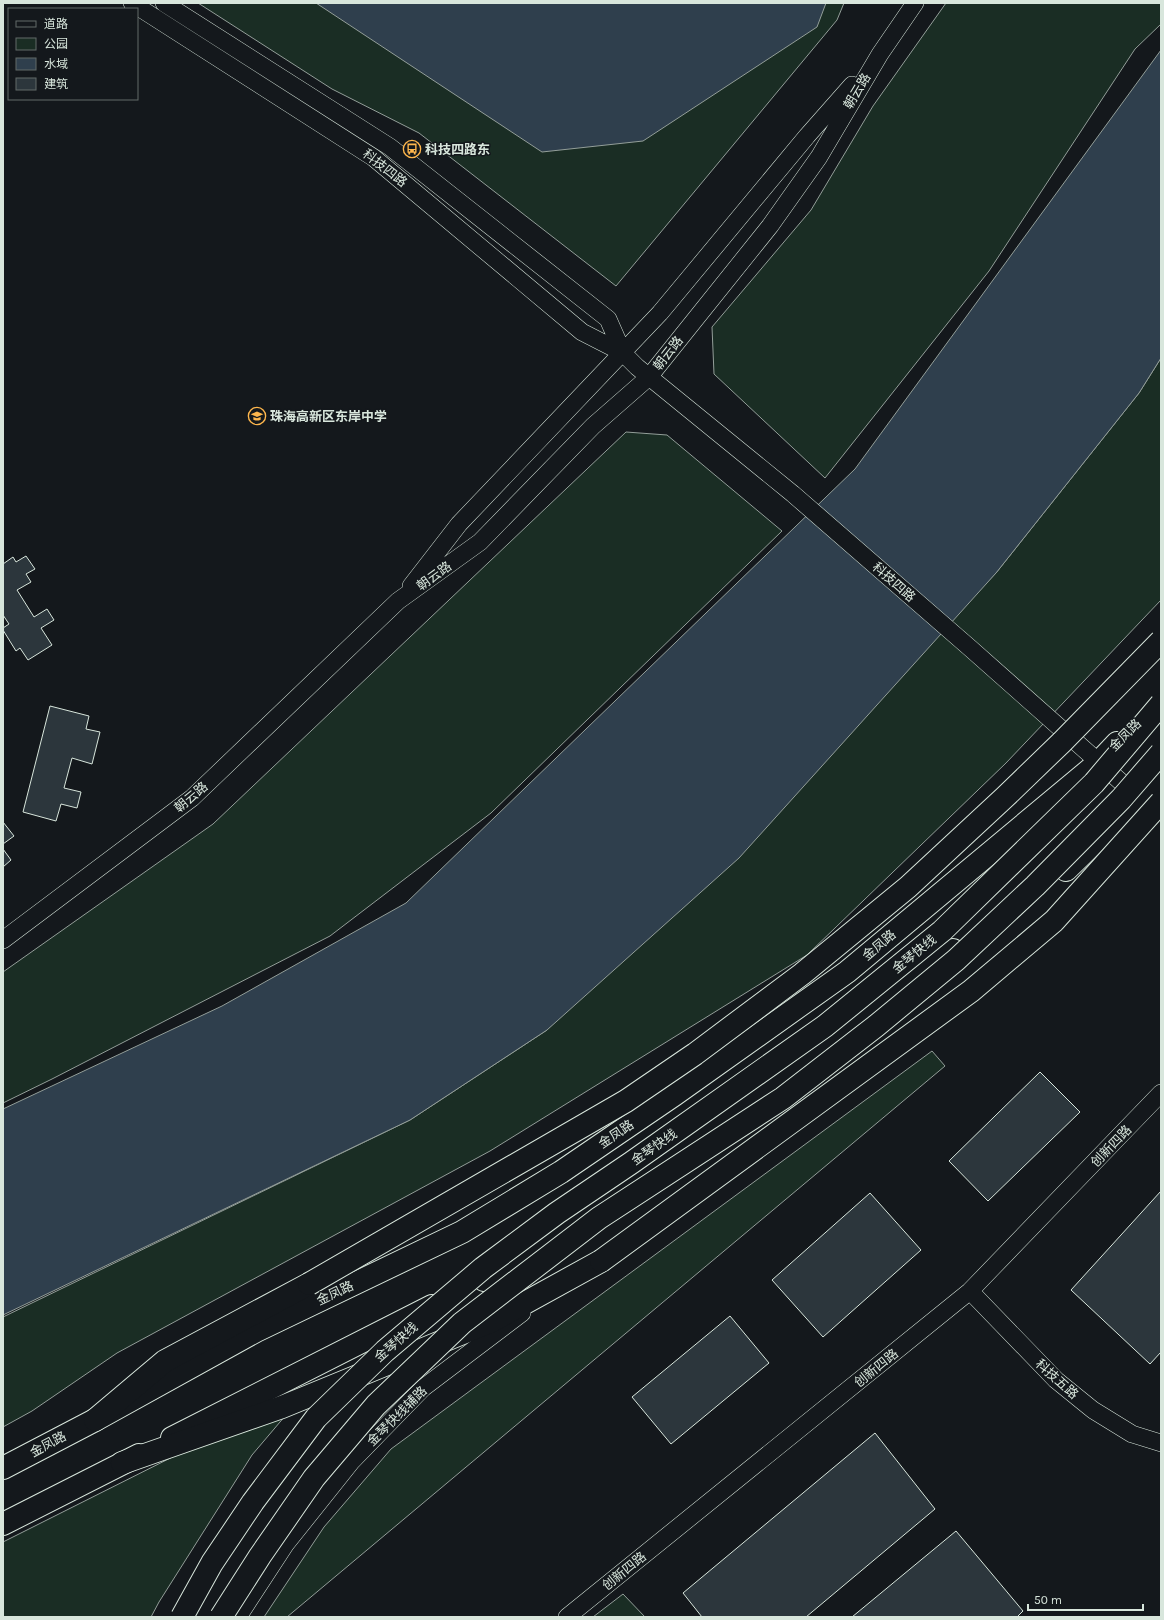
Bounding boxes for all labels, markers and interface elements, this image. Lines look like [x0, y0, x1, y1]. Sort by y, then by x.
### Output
legend [8, 8, 138, 100]
text: 道路 [44, 17, 68, 31]
text: 公园 [44, 37, 68, 51]
text: 水域 [44, 57, 68, 71]
street label: 朝云路 [841, 70, 873, 112]
text: 建筑 [44, 77, 68, 91]
bus stop icon: 科技四路东 [402, 139, 422, 159]
place label: 科技四路东 [425, 142, 490, 157]
street label: 科技四路 [360, 146, 410, 190]
street label: 朝云路 [650, 333, 686, 373]
school or university icon: 珠海高新区东岸中学 [247, 406, 267, 426]
place label: 珠海高新区东岸中学 [270, 409, 387, 424]
street label: 朝云路 [414, 558, 454, 594]
street label: 科技四路 [869, 559, 919, 605]
street label: 金凤路 [1106, 716, 1144, 754]
street label: 朝云路 [171, 779, 211, 815]
street label: 金凤路 [859, 927, 899, 963]
street label: 金琴快线 [889, 932, 939, 976]
street label: 金凤路 [596, 1117, 636, 1151]
street label: 创新四路 [1088, 1122, 1134, 1170]
street label: 金琴快线 [628, 1126, 680, 1168]
street label: 金凤路 [314, 1278, 356, 1308]
street label: 金琴快线 [371, 1319, 421, 1365]
street label: 创新四路 [851, 1346, 901, 1390]
street label: 科技五路 [1033, 1356, 1081, 1402]
street label: 金琴快线辅路 [364, 1383, 430, 1449]
street label: 金凤路 [27, 1428, 69, 1460]
street label: 创新四路 [599, 1549, 649, 1593]
scale bar [1028, 1586, 1143, 1612]
text: 50 m [1034, 1593, 1062, 1607]

